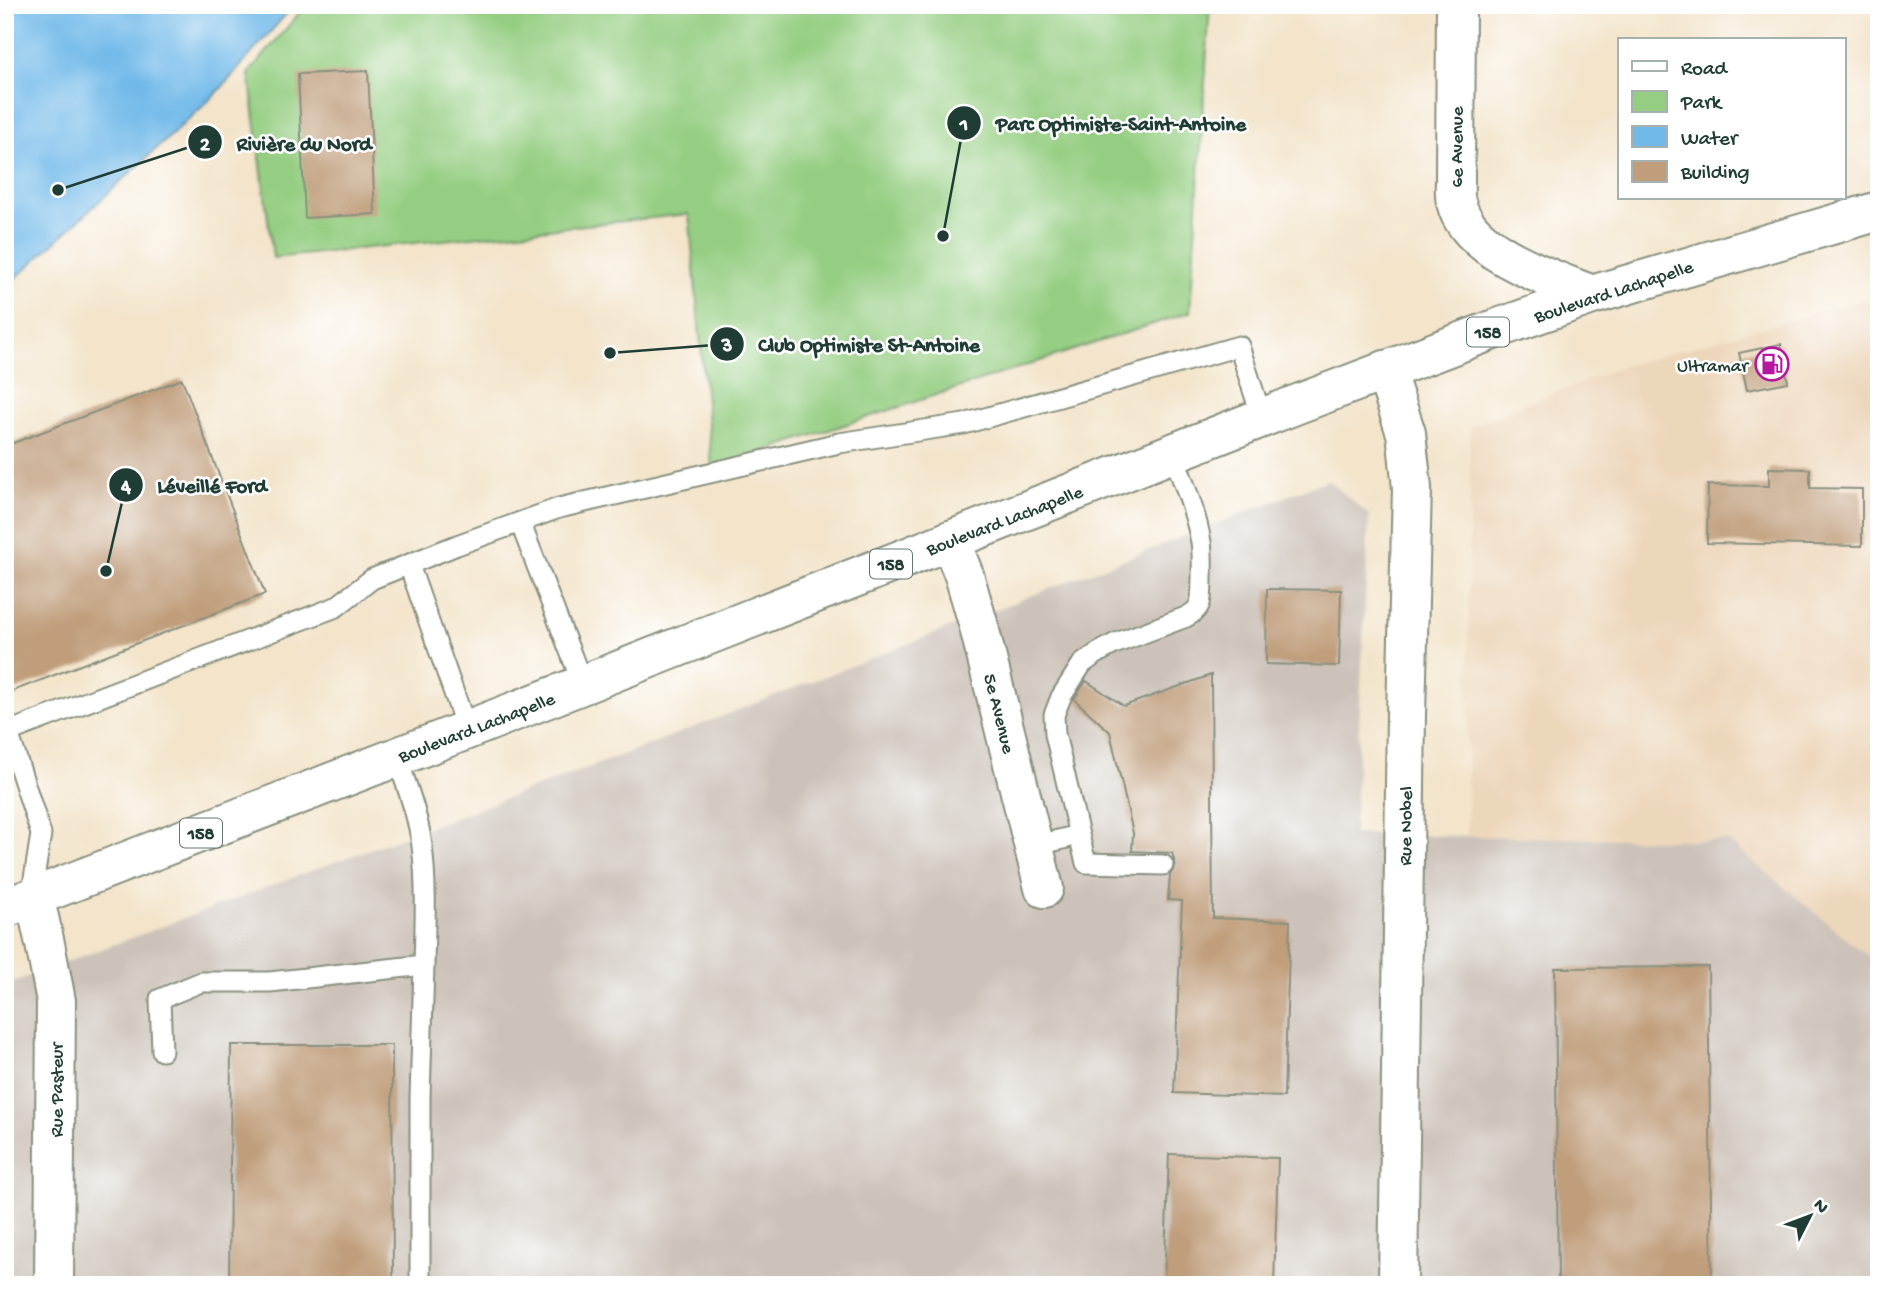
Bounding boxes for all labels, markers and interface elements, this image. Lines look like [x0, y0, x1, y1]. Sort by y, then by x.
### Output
legend [1618, 38, 1846, 200]
text: Road [1681, 58, 1729, 83]
text: Park [1680, 92, 1724, 117]
callout: Parc Optimiste-Saint-Antoine [946, 102, 1260, 144]
street label: 6e Avenue [1447, 106, 1470, 188]
text: 1 [959, 114, 968, 139]
text: Parc Optimiste-Saint-Antoine [995, 114, 1247, 139]
callout: Rivière du Nord [188, 121, 385, 163]
text: Water [1681, 128, 1739, 153]
text: 2 [200, 134, 211, 159]
text: Rivière du Nord [236, 134, 374, 159]
text: Building [1680, 162, 1750, 187]
street label: Boulevard Lachapelle [1531, 257, 1697, 330]
road number: 158 [1467, 318, 1509, 346]
callout: Club Optimiste St-Antoine [709, 323, 994, 365]
text: 3 [721, 335, 733, 360]
text: Club Optimiste St-Antoine [757, 335, 981, 360]
fuel station icon: Ultramar [1753, 345, 1791, 383]
place label: Ultramar [1677, 356, 1750, 379]
callout: Léveillé Ford [108, 464, 281, 506]
text: 4 [120, 476, 132, 501]
text: Léveillé Ford [157, 476, 270, 501]
street label: Boulevard Lachapelle [923, 482, 1087, 563]
road number: 158 [870, 550, 912, 578]
street label: 5e Avenue [977, 672, 1019, 756]
street label: Boulevard Lachapelle [395, 689, 559, 770]
street label: Rue Nobel [1395, 786, 1420, 866]
road number: 158 [180, 818, 222, 848]
street label: Rue Pasteur [47, 1041, 70, 1137]
north arrow [1776, 1182, 1846, 1252]
text: N [1807, 1195, 1833, 1219]

